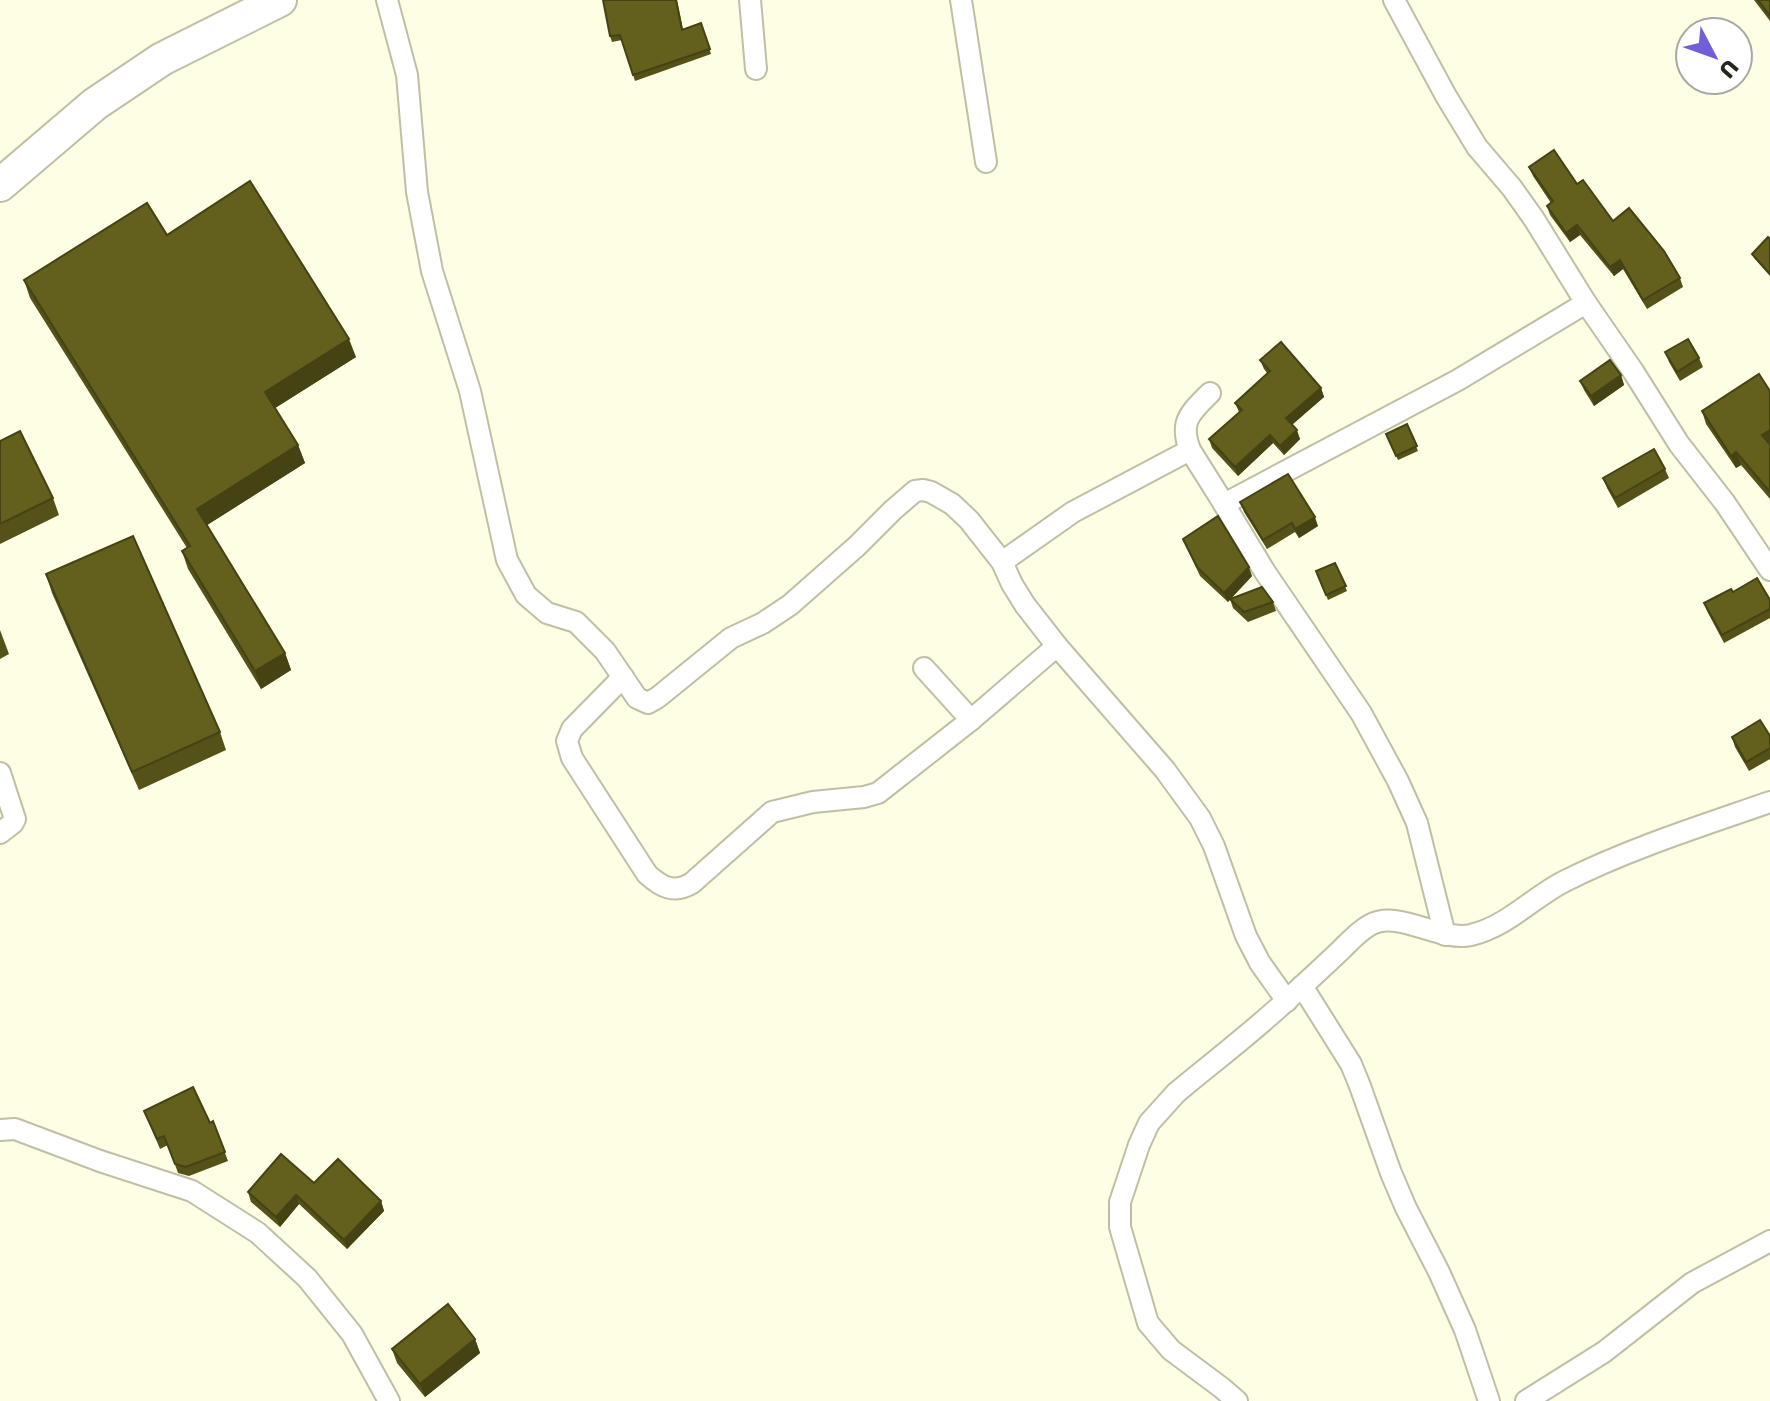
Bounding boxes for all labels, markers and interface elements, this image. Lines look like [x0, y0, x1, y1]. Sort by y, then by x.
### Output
north arrow [1674, 16, 1754, 96]
text: U [1713, 54, 1744, 84]

